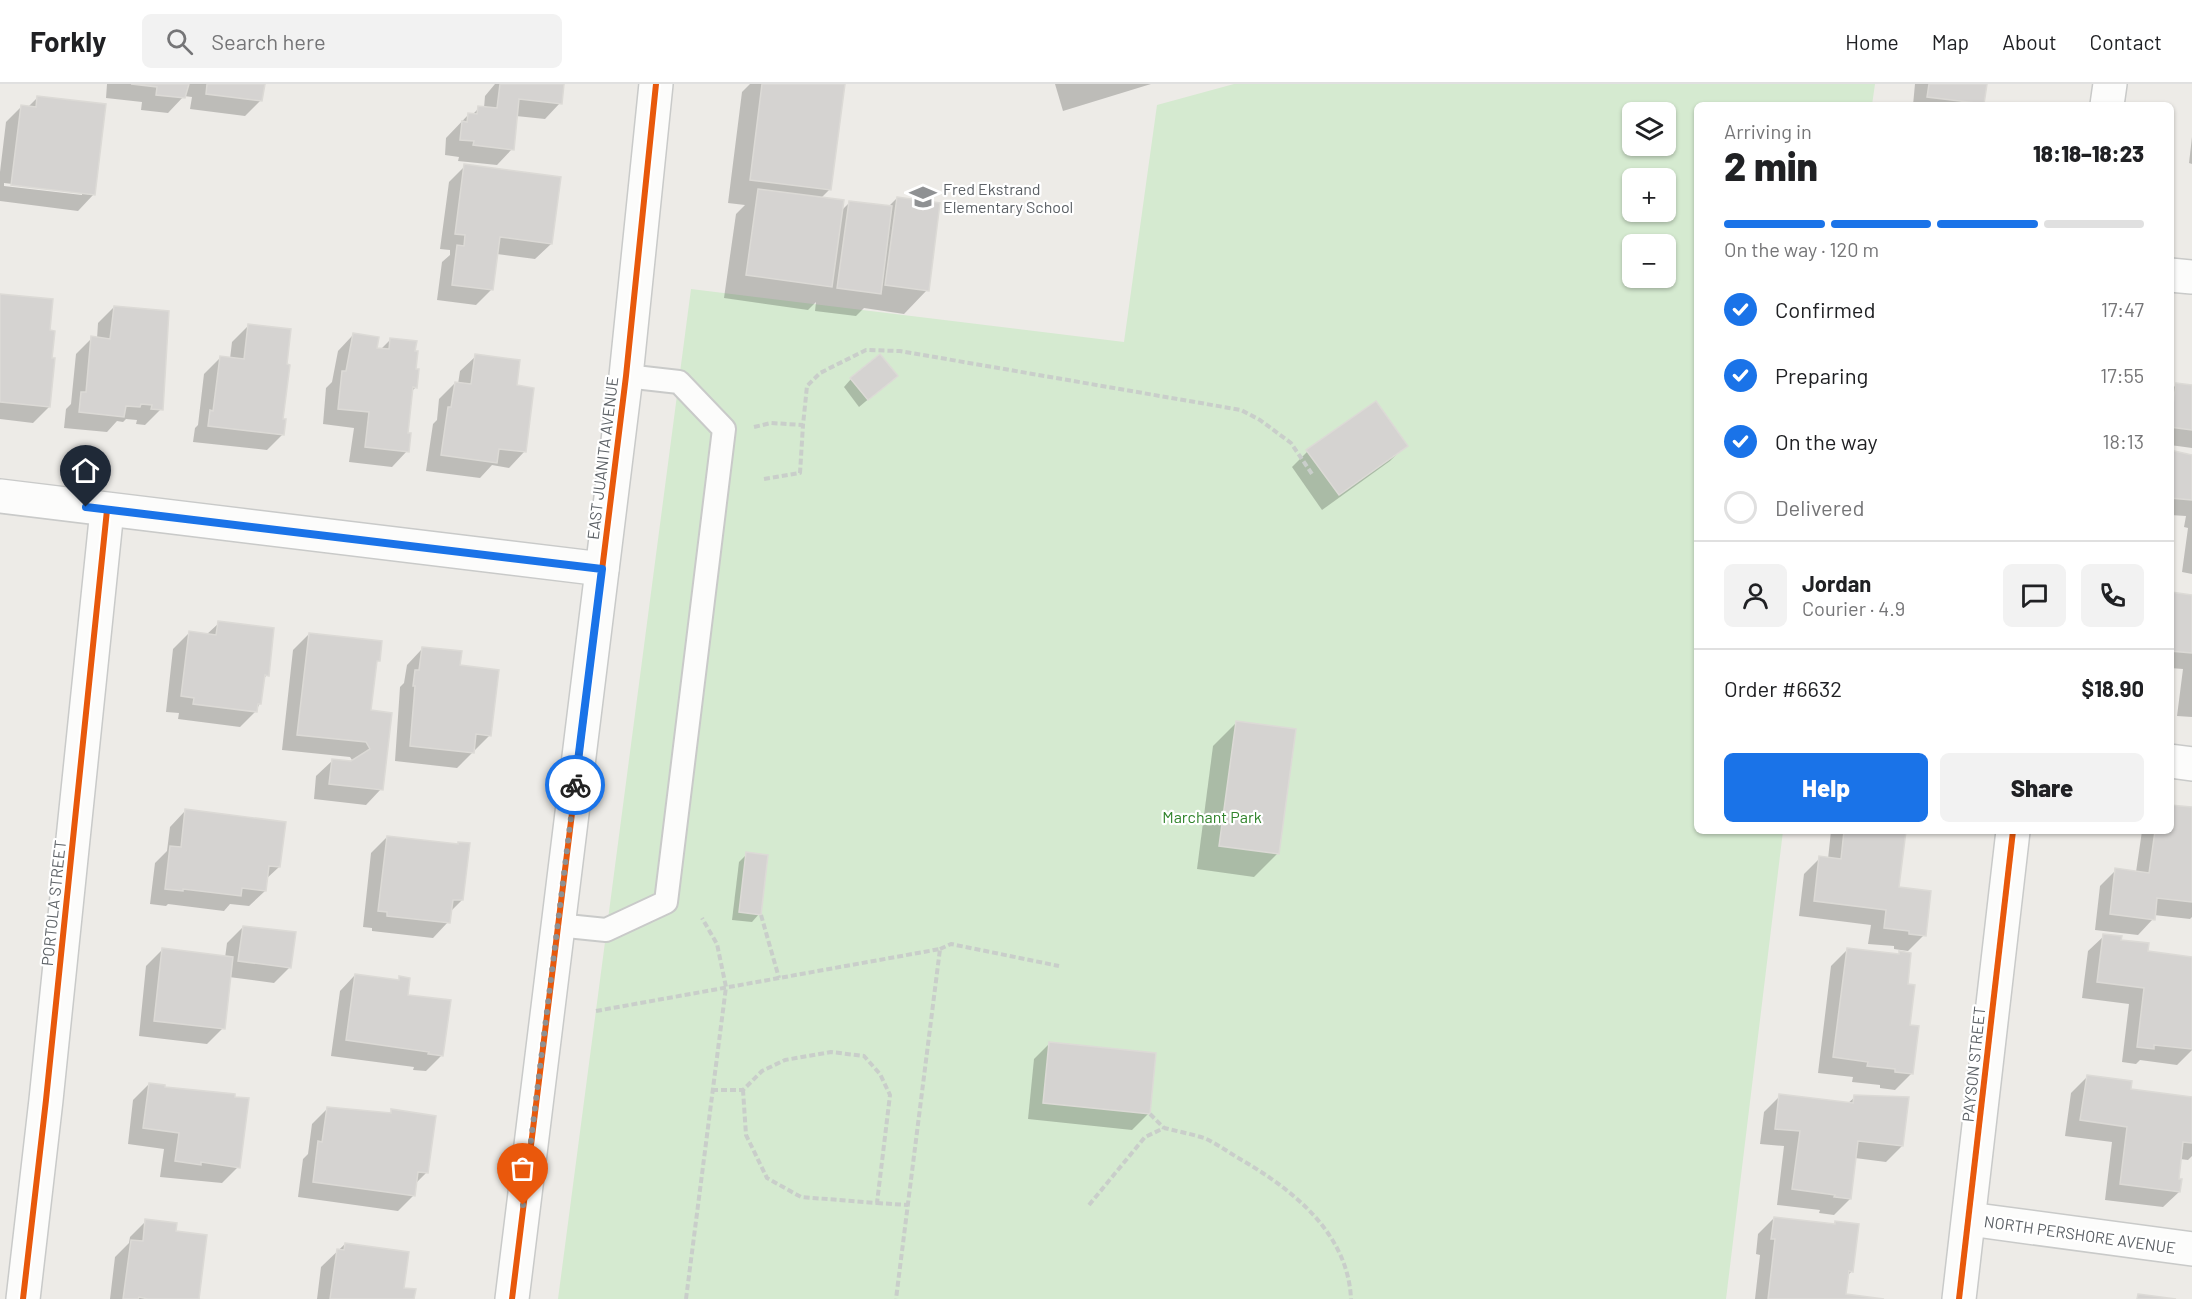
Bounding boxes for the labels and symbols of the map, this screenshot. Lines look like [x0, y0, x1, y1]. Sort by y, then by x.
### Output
place label: Fred Ekstrand Elementary School [943, 179, 1073, 216]
school or university icon: Fred Ekstrand Elementary School [908, 182, 938, 212]
street label: EAST JUANITA AVENUE [583, 375, 621, 541]
pin [60, 445, 111, 507]
courier [545, 755, 605, 815]
park label: Marchant Park [1162, 807, 1262, 826]
street label: PORTOLA STREET [37, 839, 69, 967]
street label: PAYSON STREET [1957, 1005, 1989, 1123]
pin [497, 1143, 548, 1205]
street label: NORTH PERSHORE AVENUE [1983, 1211, 2177, 1257]

